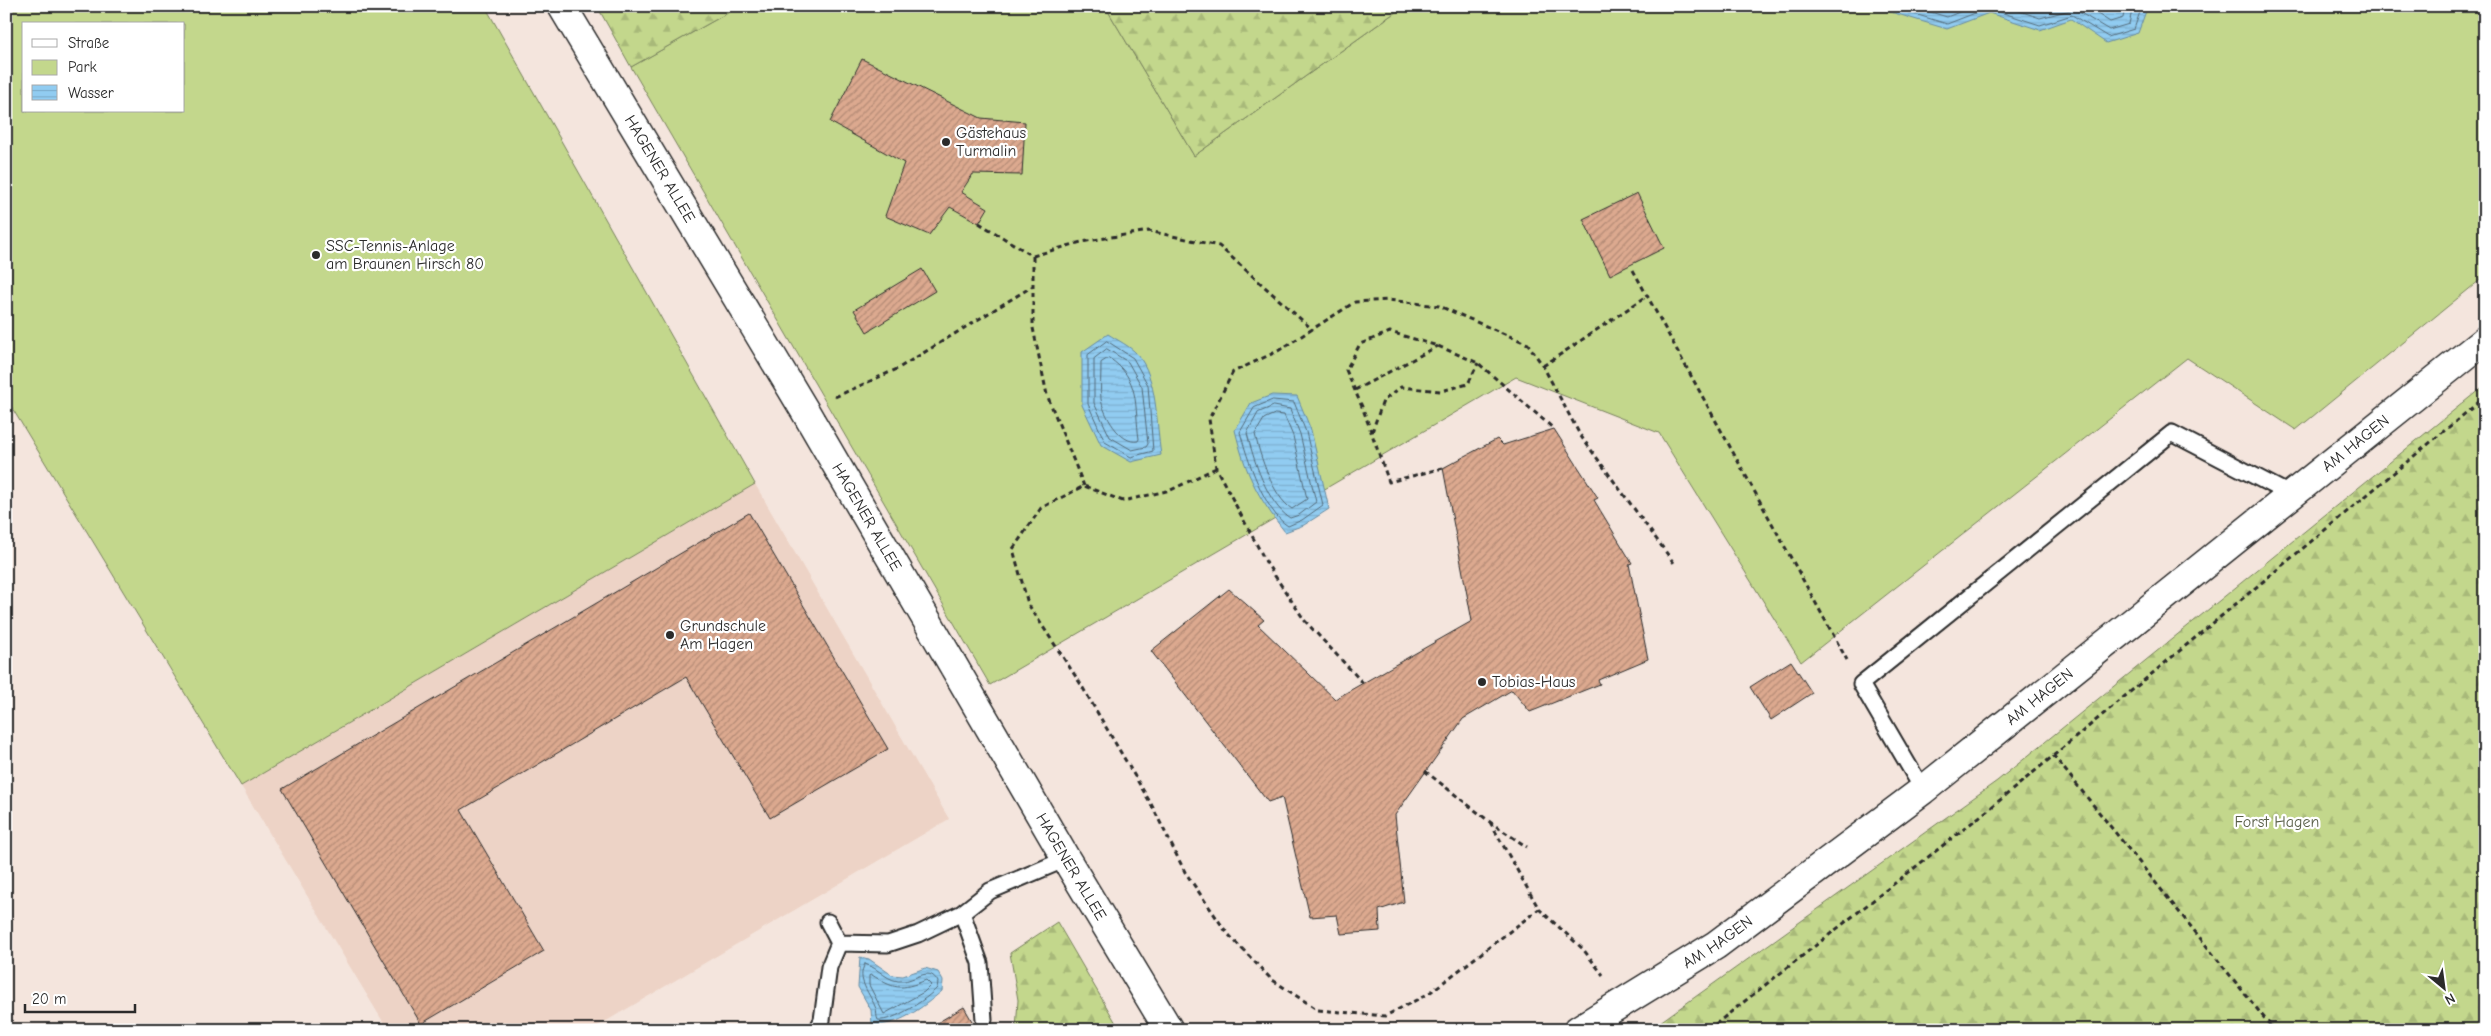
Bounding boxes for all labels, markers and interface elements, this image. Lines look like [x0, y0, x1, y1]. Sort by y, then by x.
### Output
legend [22, 22, 185, 112]
text: Straße [68, 34, 110, 52]
text: Park [68, 58, 97, 76]
text: Wasser [68, 84, 114, 102]
street label: HAGENER ALLEE [621, 112, 699, 226]
place label: Gästehaus Turmalin [956, 124, 1027, 160]
marker: Gästehaus Turmalin [940, 136, 952, 148]
place label: SSC-Tennis-Anlage am Braunen Hirsch 80 [326, 237, 484, 273]
marker: SSC-Tennis-Anlage am Braunen Hirsch 80 [310, 249, 322, 261]
street label: AM HAGEN [2319, 411, 2393, 476]
street label: HAGENER ALLEE [828, 460, 905, 574]
place label: Grundschule Am Hagen [680, 617, 766, 653]
marker: Grundschule Am Hagen [664, 629, 676, 641]
street label: AM HAGEN [2002, 664, 2077, 729]
place label: Tobias-Haus [1492, 673, 1576, 691]
marker: Tobias-Haus [1476, 676, 1488, 688]
street label: HAGENER ALLEE [1032, 810, 1110, 924]
park label: Forst Hagen [2235, 813, 2319, 831]
street label: AM HAGEN [1679, 912, 1756, 972]
north arrow [2418, 964, 2468, 1014]
scale bar [25, 981, 135, 1013]
text: N [2442, 989, 2458, 1009]
text: 20 m [32, 990, 66, 1008]

